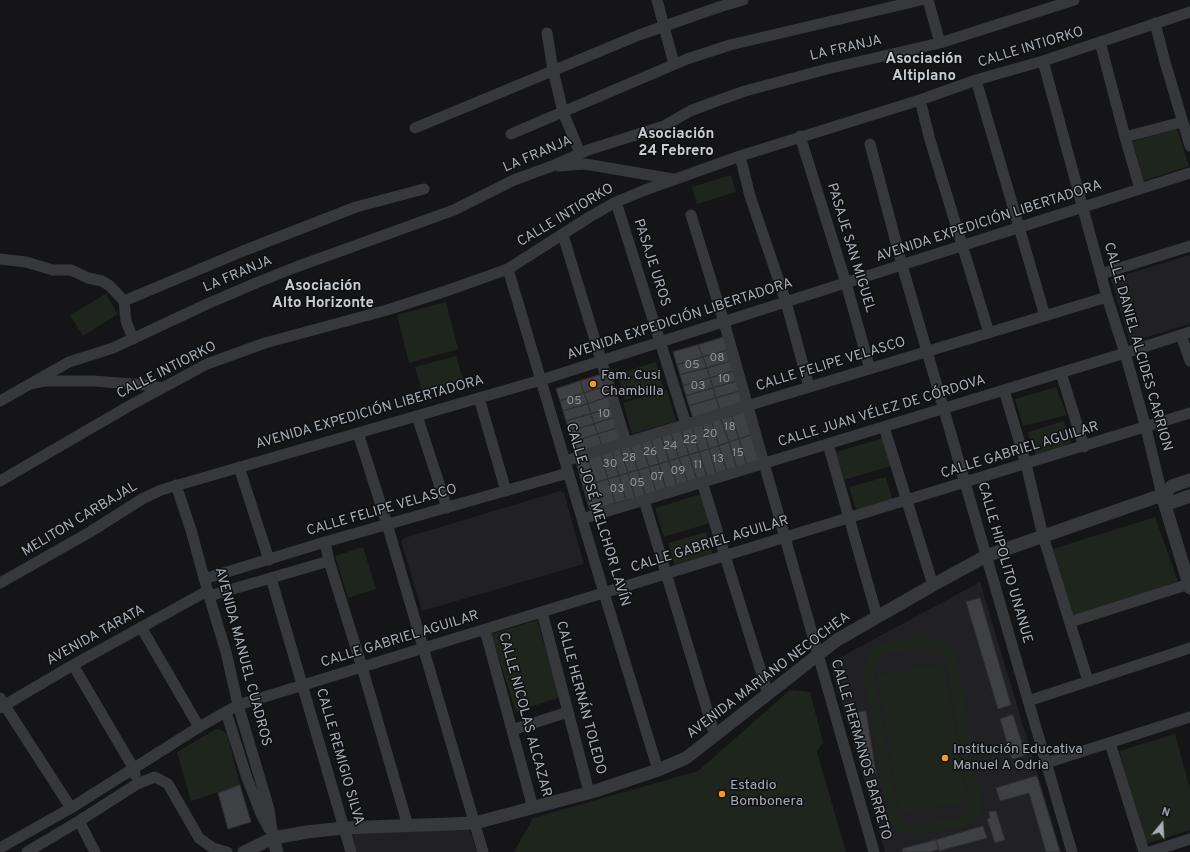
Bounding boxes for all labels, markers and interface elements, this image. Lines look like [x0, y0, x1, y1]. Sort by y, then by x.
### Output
street label: CALLE INTIORKO [976, 24, 1086, 72]
street label: LA FRANJA [808, 33, 884, 65]
district label: Asociación Altiplano [886, 51, 962, 86]
district label: Asociación 24 Febrero [638, 126, 714, 161]
street label: LA FRANJA [501, 133, 575, 177]
street label: AVENIDA EXPEDICIÓN LIBERTADORA [874, 177, 1104, 267]
street label: CALLE INTIORKO [515, 181, 617, 251]
street label: PASAJE SAN MIGUEL [822, 181, 878, 315]
street label: PASAJE UROS [629, 217, 673, 309]
street label: CALLE DANIEL ALCIDES CARRION [1099, 241, 1175, 453]
street label: LA FRANJA [201, 253, 275, 297]
street label: AVENIDA EXPEDICIÓN LIBERTADORA [565, 275, 795, 365]
district label: Asociación Alto Horizonte [272, 278, 374, 313]
street label: CALLE FELIPE VELASCO [754, 334, 908, 396]
street label: CALLE INTIORKO [114, 339, 220, 403]
house number: 08 [709, 352, 725, 366]
house number: 05 [684, 359, 700, 373]
place label: Fam. Cusi Chambilla [601, 368, 664, 400]
street label: AVENIDA EXPEDICIÓN LIBERTADORA [254, 372, 486, 454]
street label: CALLE JUAN VÉLEZ DE CÓRDOVA [776, 372, 988, 452]
house number: 10 [718, 373, 730, 387]
marker: Fam. Cusi Chambilla [588, 379, 598, 389]
house number: 03 [691, 380, 705, 394]
house number: 05 [566, 395, 582, 409]
house number: 10 [598, 408, 610, 422]
street label: CALLE GABRIEL AGUILAR [939, 419, 1101, 483]
street label: CALLE JOSÉ MELCHOR LAVÍN [561, 421, 633, 609]
house number: 18 [724, 421, 736, 435]
house number: 20 [702, 428, 718, 442]
house number: 22 [683, 434, 697, 448]
house number: 24 [663, 440, 677, 454]
house number: 26 [643, 446, 657, 460]
house number: 15 [732, 447, 744, 461]
house number: 28 [622, 452, 636, 466]
house number: 13 [712, 453, 724, 467]
house number: 30 [603, 458, 617, 472]
house number: 11 [694, 459, 702, 473]
house number: 09 [671, 465, 685, 479]
house number: 07 [650, 471, 664, 485]
house number: 05 [629, 477, 645, 491]
street label: MELITON CARBAJAL [19, 479, 141, 561]
street label: CALLE HIPOLITO UNANUE [973, 480, 1035, 646]
street label: CALLE FELIPE VELASCO [305, 481, 459, 541]
house number: 03 [610, 483, 624, 497]
street label: CALLE GABRIEL AGUILAR [629, 513, 791, 577]
street label: AVENIDA MANUEL CUADROS [210, 566, 274, 748]
street label: AVENIDA TARATA [44, 602, 148, 670]
street label: CALLE GABRIEL AGUILAR [319, 608, 481, 672]
street label: AVENIDA MARIANO NECOCHEA [684, 609, 854, 743]
street label: CALLE HERNÁN TOLEDO [551, 619, 609, 777]
street label: CALLE NICOLAS ALCAZAR [494, 631, 554, 799]
street label: CALLE HERMANOS BARRETO [826, 658, 894, 842]
street label: CALLE REMIGIO SILVA [311, 687, 367, 827]
place label: Institución Educativa Manuel A Odria [953, 742, 1083, 774]
marker: Institución Educativa Manuel A Odria [940, 753, 950, 763]
place label: Estadio Bombonera [730, 778, 803, 810]
marker: Estadio Bombonera [717, 789, 727, 799]
north arrow [1142, 804, 1182, 844]
text: N [1160, 805, 1172, 820]

